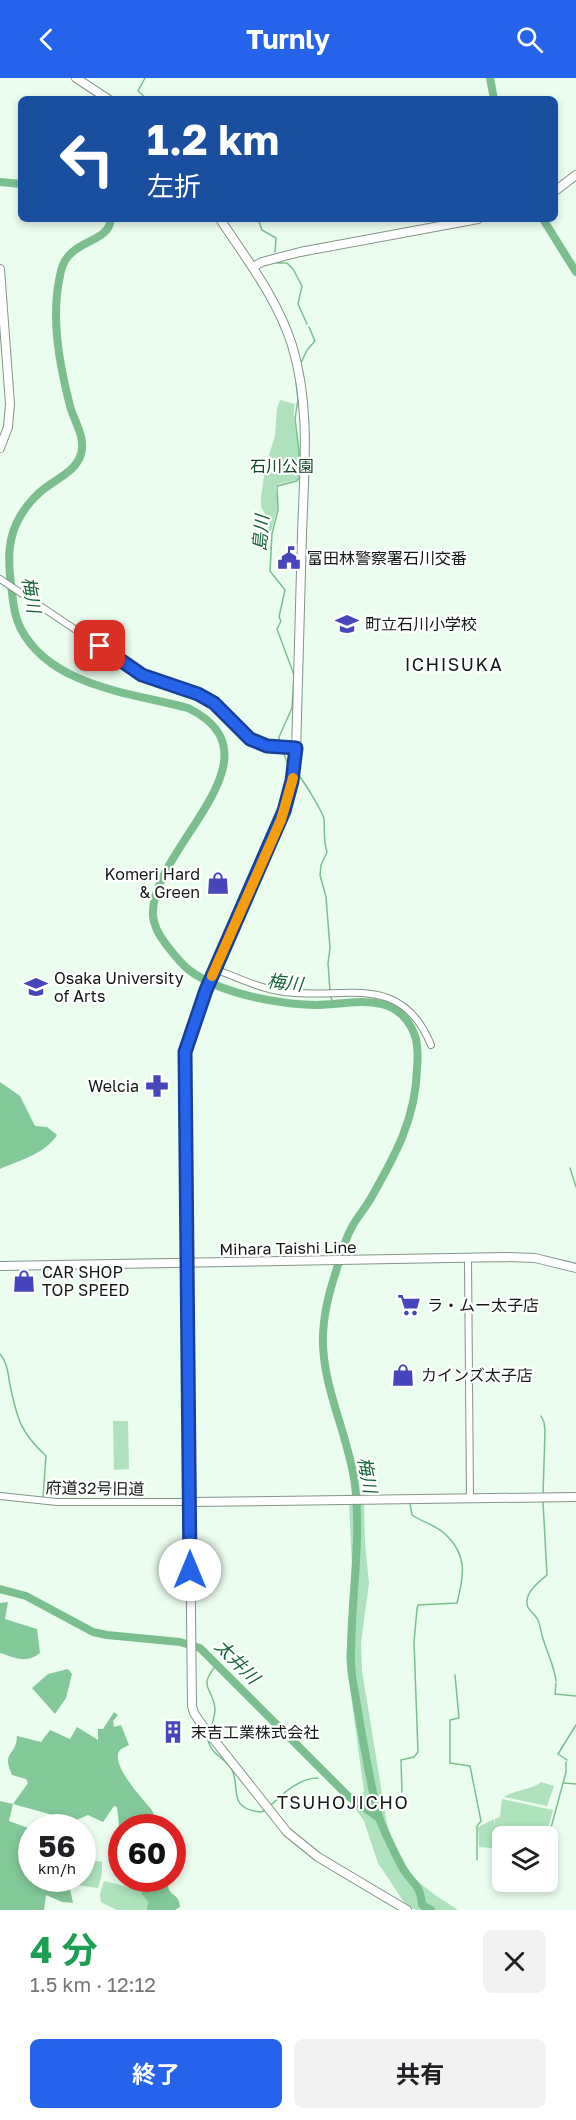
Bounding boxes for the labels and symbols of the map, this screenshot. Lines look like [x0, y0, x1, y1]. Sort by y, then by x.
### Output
park label: 石川公園 [250, 456, 314, 476]
water label: 島川 [247, 512, 273, 552]
public building icon: 富田林警察署石川交番 [276, 545, 302, 571]
place label: 富田林警察署石川交番 [307, 548, 467, 568]
water label: 梅川 [18, 575, 46, 616]
school or university icon: 町立石川小学校 [334, 611, 360, 637]
place label: 町立石川小学校 [365, 614, 477, 634]
pin [74, 620, 125, 671]
district label: ICHISUKA [405, 653, 503, 675]
place label: Komeri Hard & Green [105, 864, 200, 902]
shop icon: Komeri Hard & Green [205, 870, 231, 896]
place label: Osaka University of Arts [54, 968, 184, 1006]
water label: 梅川 [266, 969, 306, 995]
school or university icon: Osaka University of Arts [23, 974, 49, 1000]
pharmacy icon: Welcia [144, 1073, 170, 1099]
place label: Welcia [88, 1076, 139, 1096]
street label: Mihara Taishi Line [219, 1237, 357, 1259]
place label: CAR SHOP TOP SPEED [42, 1262, 129, 1300]
shop icon: CAR SHOP TOP SPEED [11, 1268, 37, 1294]
supermarket icon: ラ・ムー太子店 [396, 1292, 422, 1318]
place label: ラ・ムー太子店 [427, 1295, 539, 1315]
shop icon: カインズ太子店 [390, 1362, 416, 1388]
place label: カインズ太子店 [421, 1365, 533, 1385]
water label: 梅川 [354, 1455, 383, 1497]
street label: 府道32号旧道 [46, 1477, 144, 1499]
position arrow [158, 1538, 222, 1602]
water label: 太井川 [211, 1634, 266, 1690]
building icon: 末吉工業株式会社 [160, 1719, 186, 1745]
place label: 末吉工業株式会社 [191, 1722, 319, 1742]
district label: TSUHOJICHO [277, 1791, 409, 1813]
speed limit sign: 60 [108, 1814, 186, 1892]

